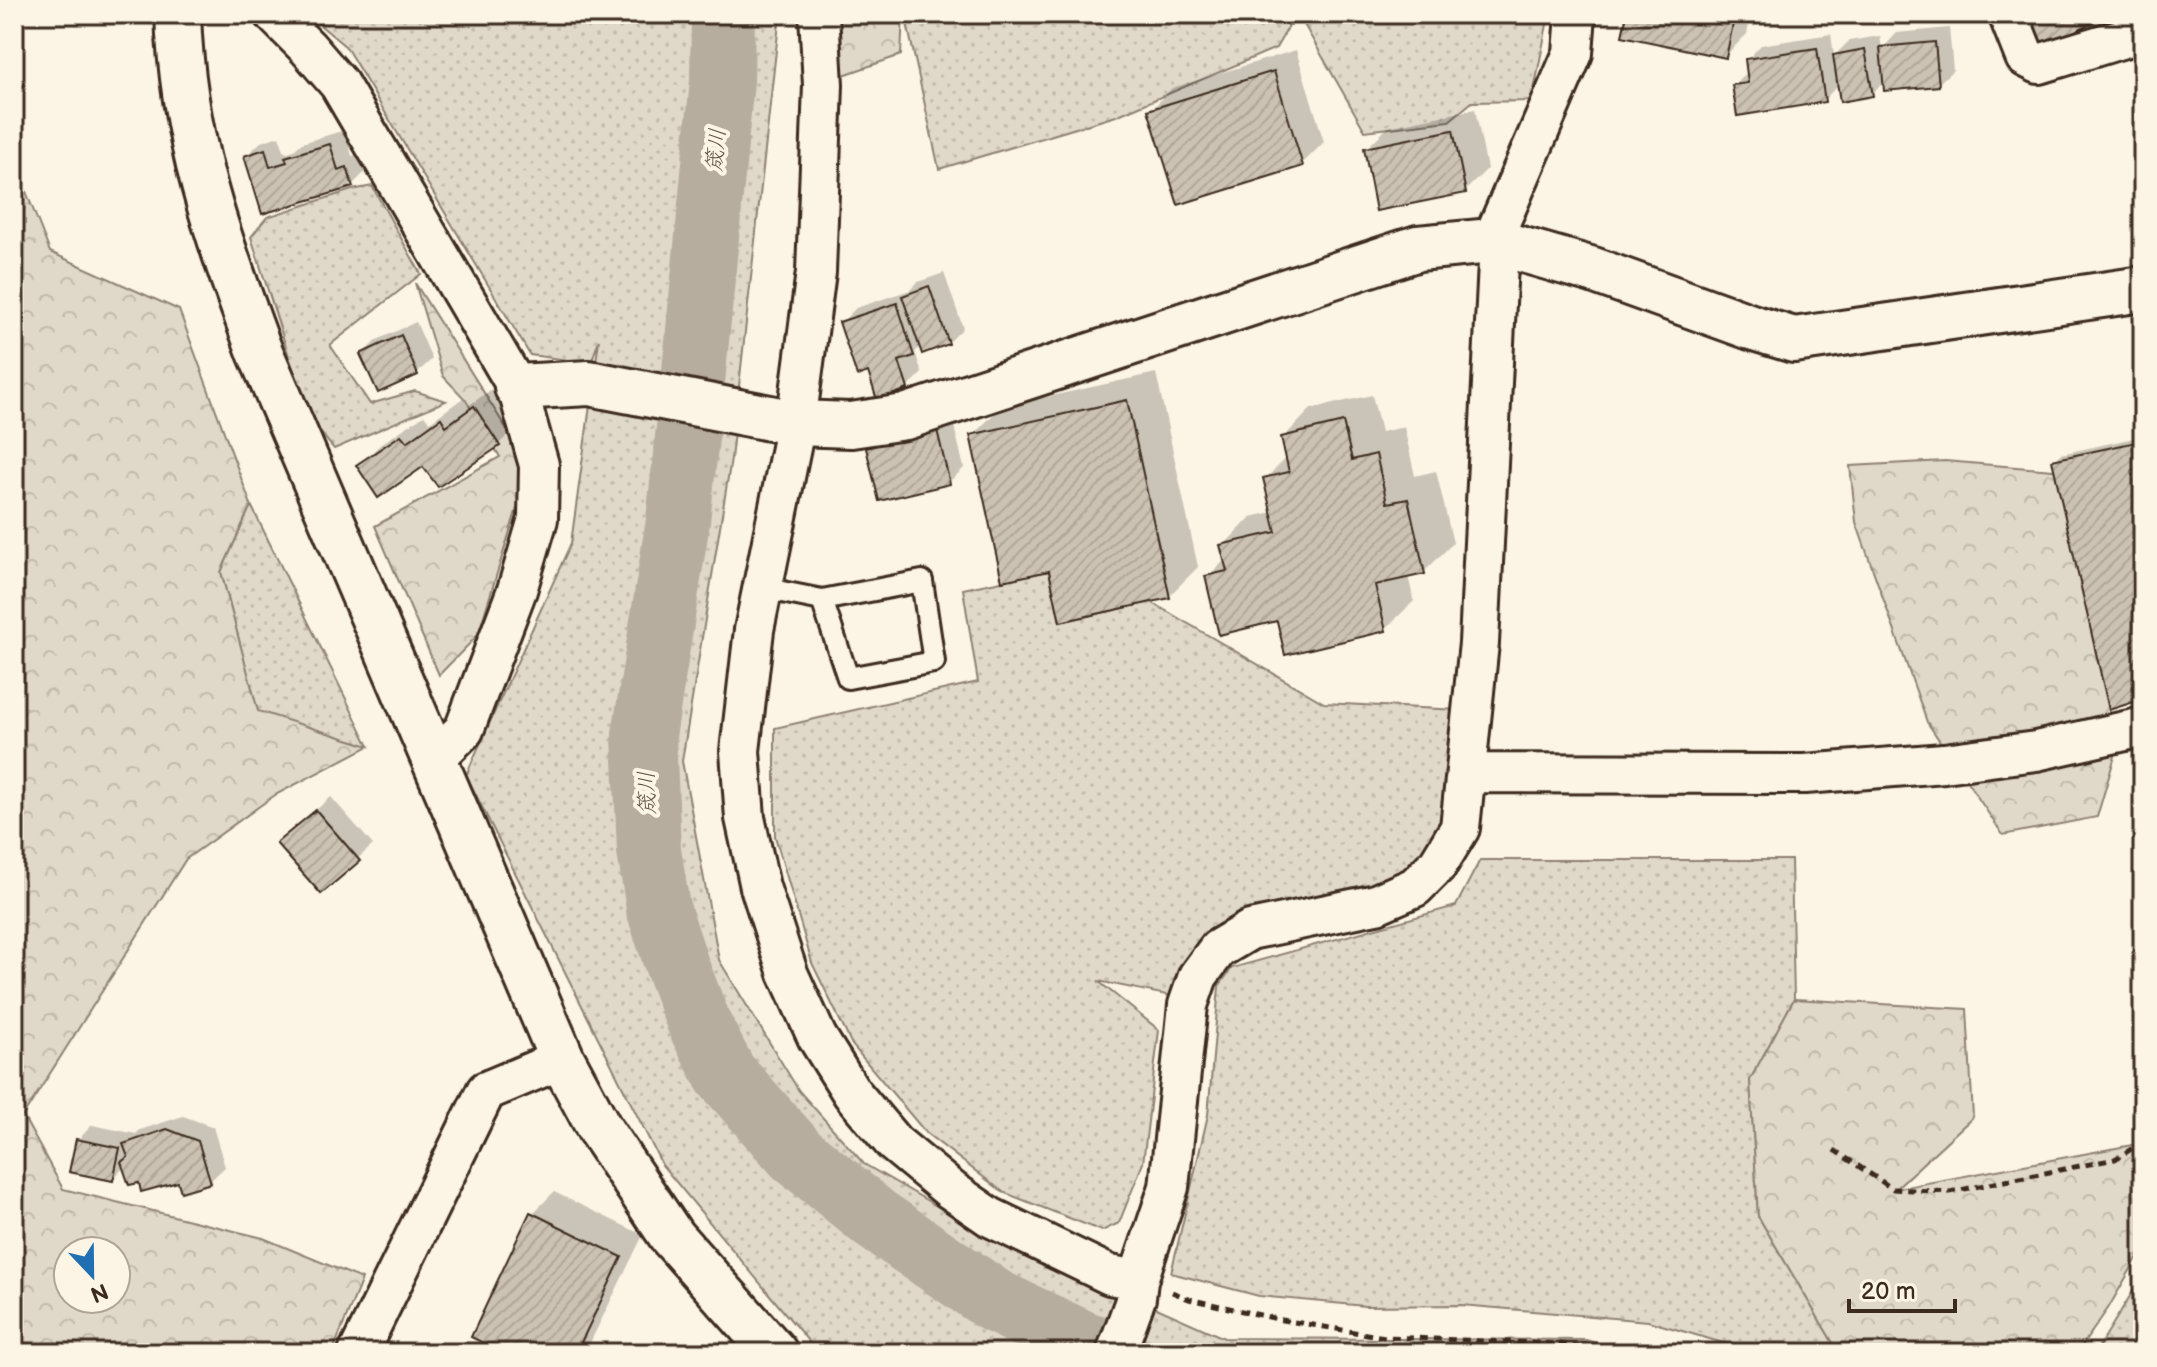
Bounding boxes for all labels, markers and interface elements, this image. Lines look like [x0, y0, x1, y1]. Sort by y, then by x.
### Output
water label: 筬川 [701, 127, 732, 173]
water label: 筬川 [633, 770, 662, 815]
north arrow [52, 1235, 132, 1315]
scale bar [1849, 1263, 1955, 1313]
text: N [86, 1277, 112, 1308]
text: 20 m [1861, 1277, 1916, 1306]

